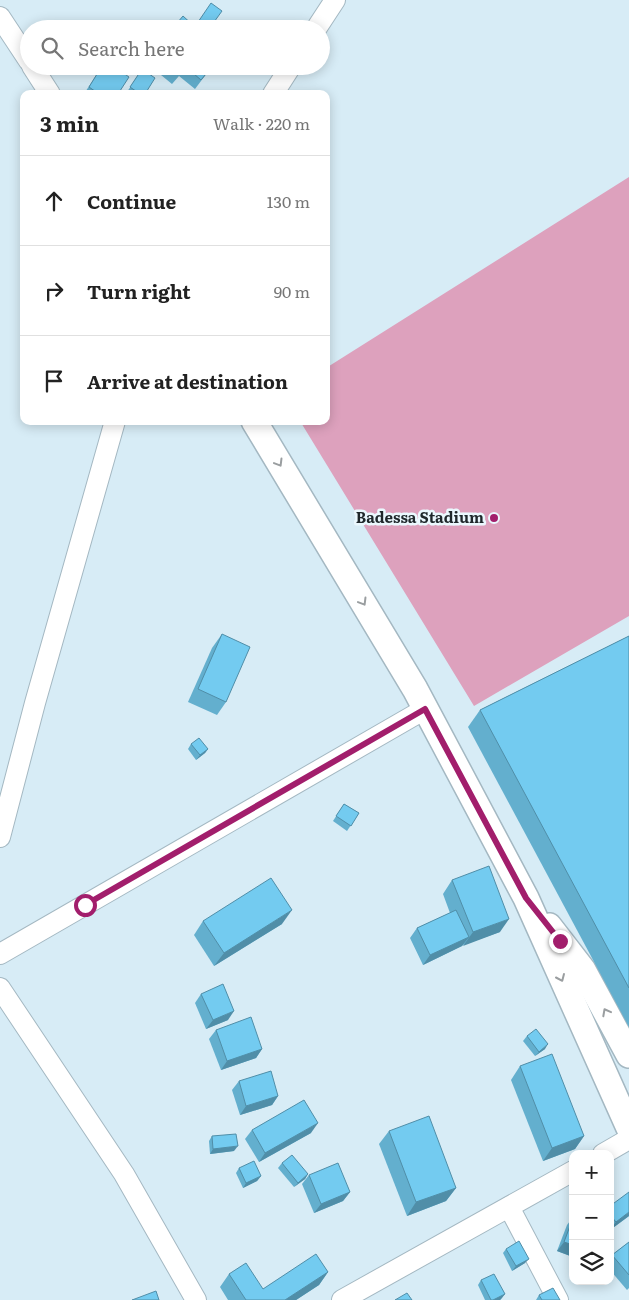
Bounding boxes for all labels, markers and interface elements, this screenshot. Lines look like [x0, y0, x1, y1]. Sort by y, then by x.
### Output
search box [20, 20, 330, 75]
icon: search [38, 34, 66, 62]
text: Search here [78, 34, 185, 62]
text: 3 min [40, 107, 99, 138]
text: Walk · 220 m [213, 111, 310, 135]
icon: ahead [40, 187, 68, 215]
text: Continue [87, 187, 176, 215]
text: 130 m [267, 189, 310, 213]
icon: right [40, 277, 68, 305]
text: Turn right [87, 277, 191, 305]
text: 90 m [274, 279, 310, 303]
icon: arrive [40, 367, 68, 395]
text: Arrive at destination [87, 367, 288, 395]
one-way arrow [273, 458, 283, 467]
place label: Badessa Stadium [356, 505, 484, 528]
marker: Badessa Stadium [488, 512, 500, 524]
one-way arrow [356, 597, 366, 606]
route start [74, 894, 97, 917]
route end [549, 930, 572, 953]
one-way arrow [555, 973, 566, 982]
one-way arrow [602, 1008, 612, 1017]
map controls [569, 1150, 614, 1285]
button: + [569, 1150, 614, 1195]
button: − [569, 1195, 614, 1240]
button: layers [569, 1240, 614, 1285]

